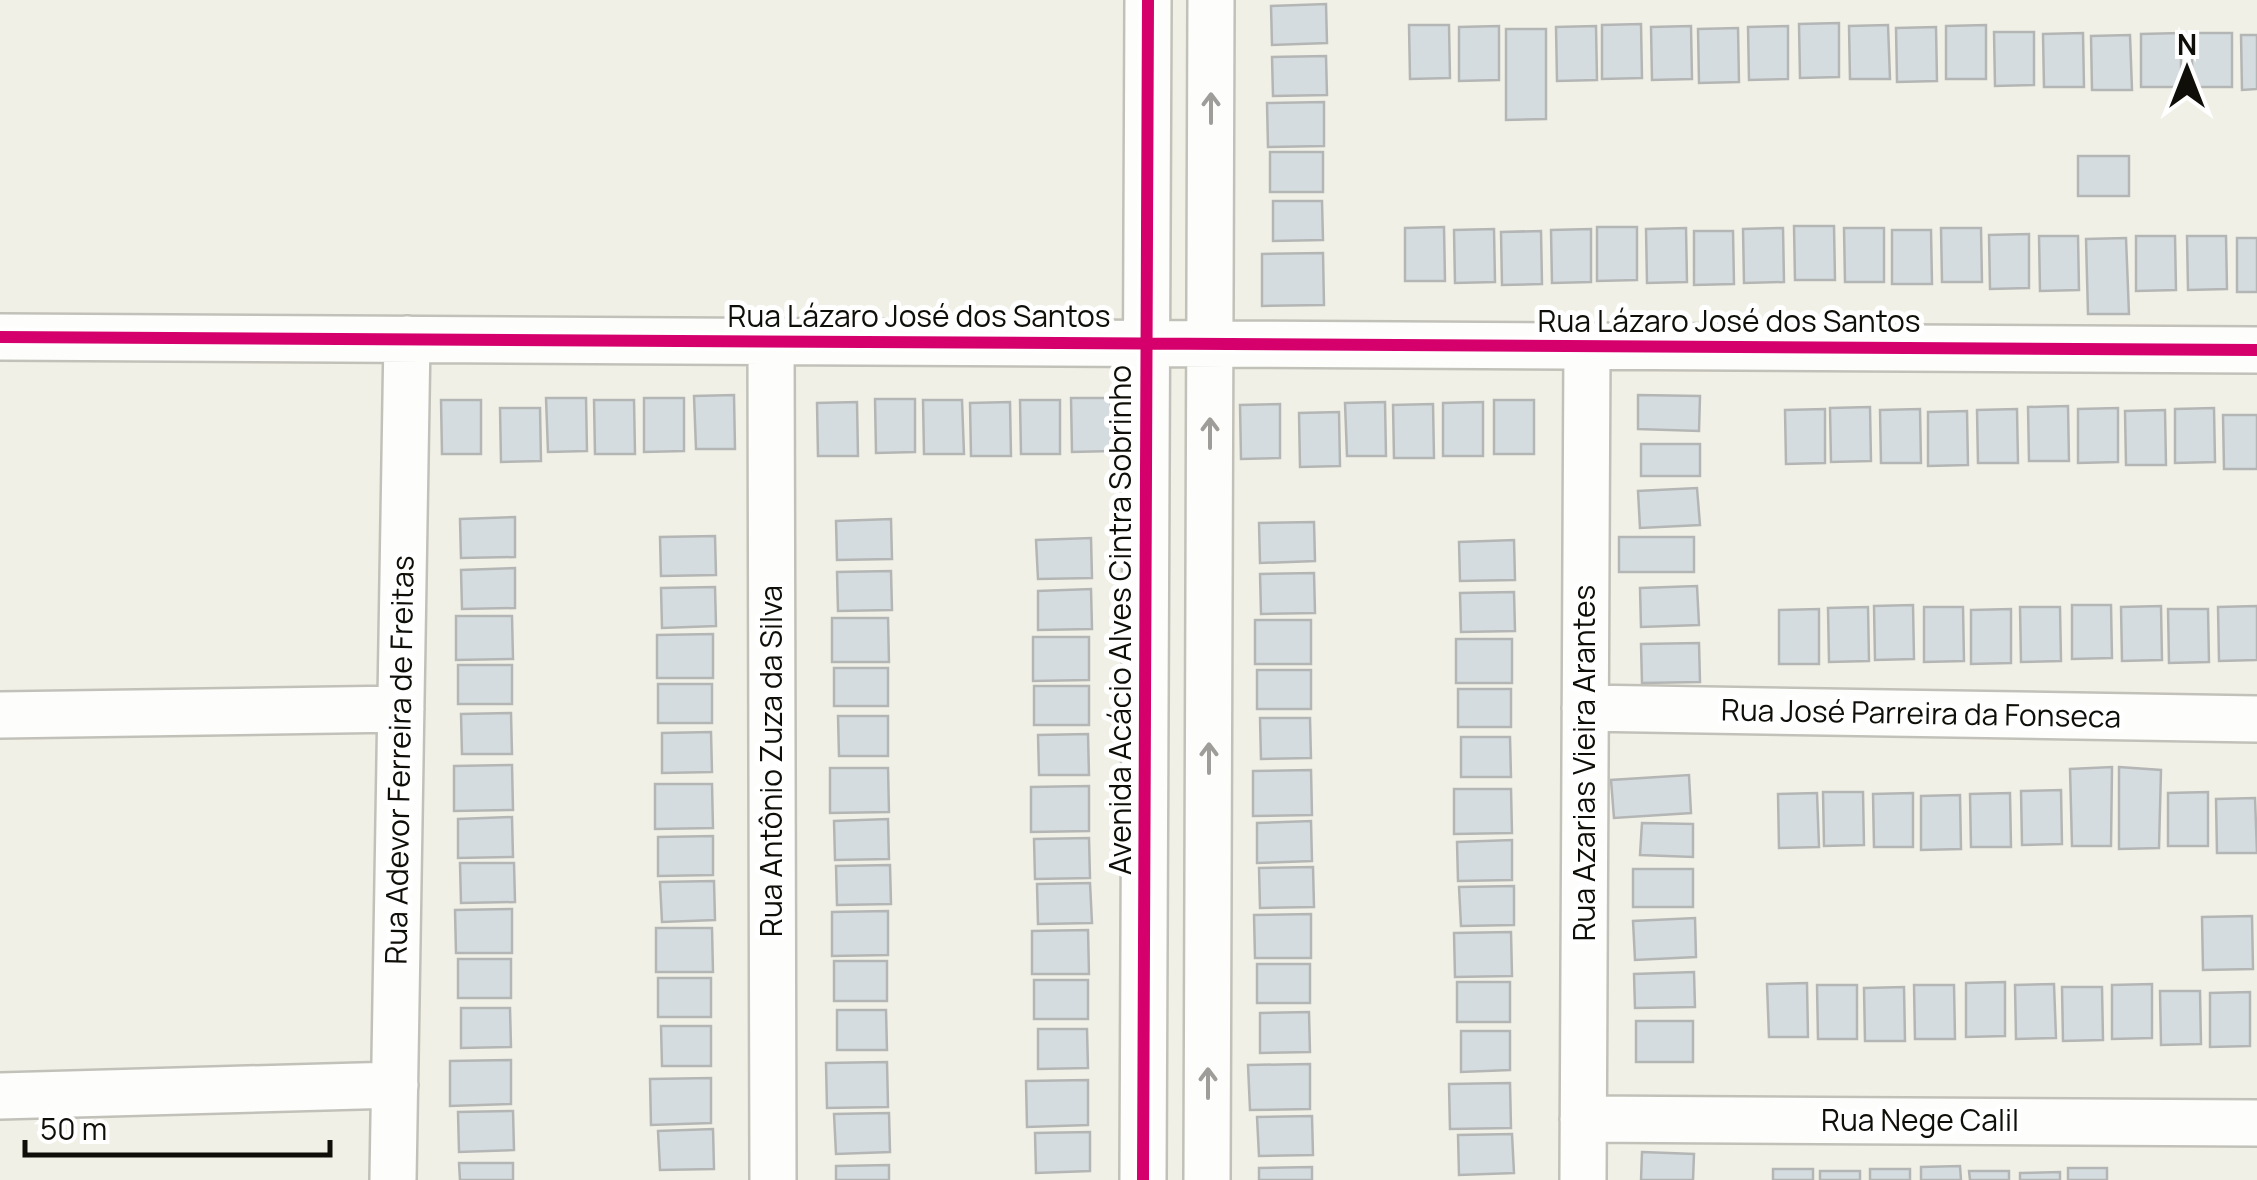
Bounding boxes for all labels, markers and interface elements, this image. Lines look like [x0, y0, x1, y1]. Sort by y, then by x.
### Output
north arrow [2137, 20, 2237, 120]
text: N [2177, 25, 2197, 63]
one-way arrow [1202, 92, 1220, 124]
street label: Rua Lázaro José dos Santos [728, 295, 1110, 336]
street label: Rua Lázaro José dos Santos [1538, 300, 1920, 341]
street label: Avenida Acácio Alves Cintra Sobrinho [1099, 365, 1140, 875]
one-way arrow [1200, 417, 1220, 450]
street label: Rua Adevor Ferreira de Freitas [374, 555, 423, 965]
street label: Rua Antônio Zuza da Silva [750, 585, 791, 937]
street label: Rua Azarias Vieira Arantes [1563, 585, 1604, 941]
street label: Rua José Parreira da Fonseca [1721, 689, 2121, 736]
one-way arrow [1200, 742, 1218, 774]
one-way arrow [1198, 1067, 1218, 1100]
scale bar [25, 1095, 330, 1157]
street label: Rua Nege Calil [1821, 1099, 2019, 1140]
text: 50 m [40, 1108, 107, 1149]

